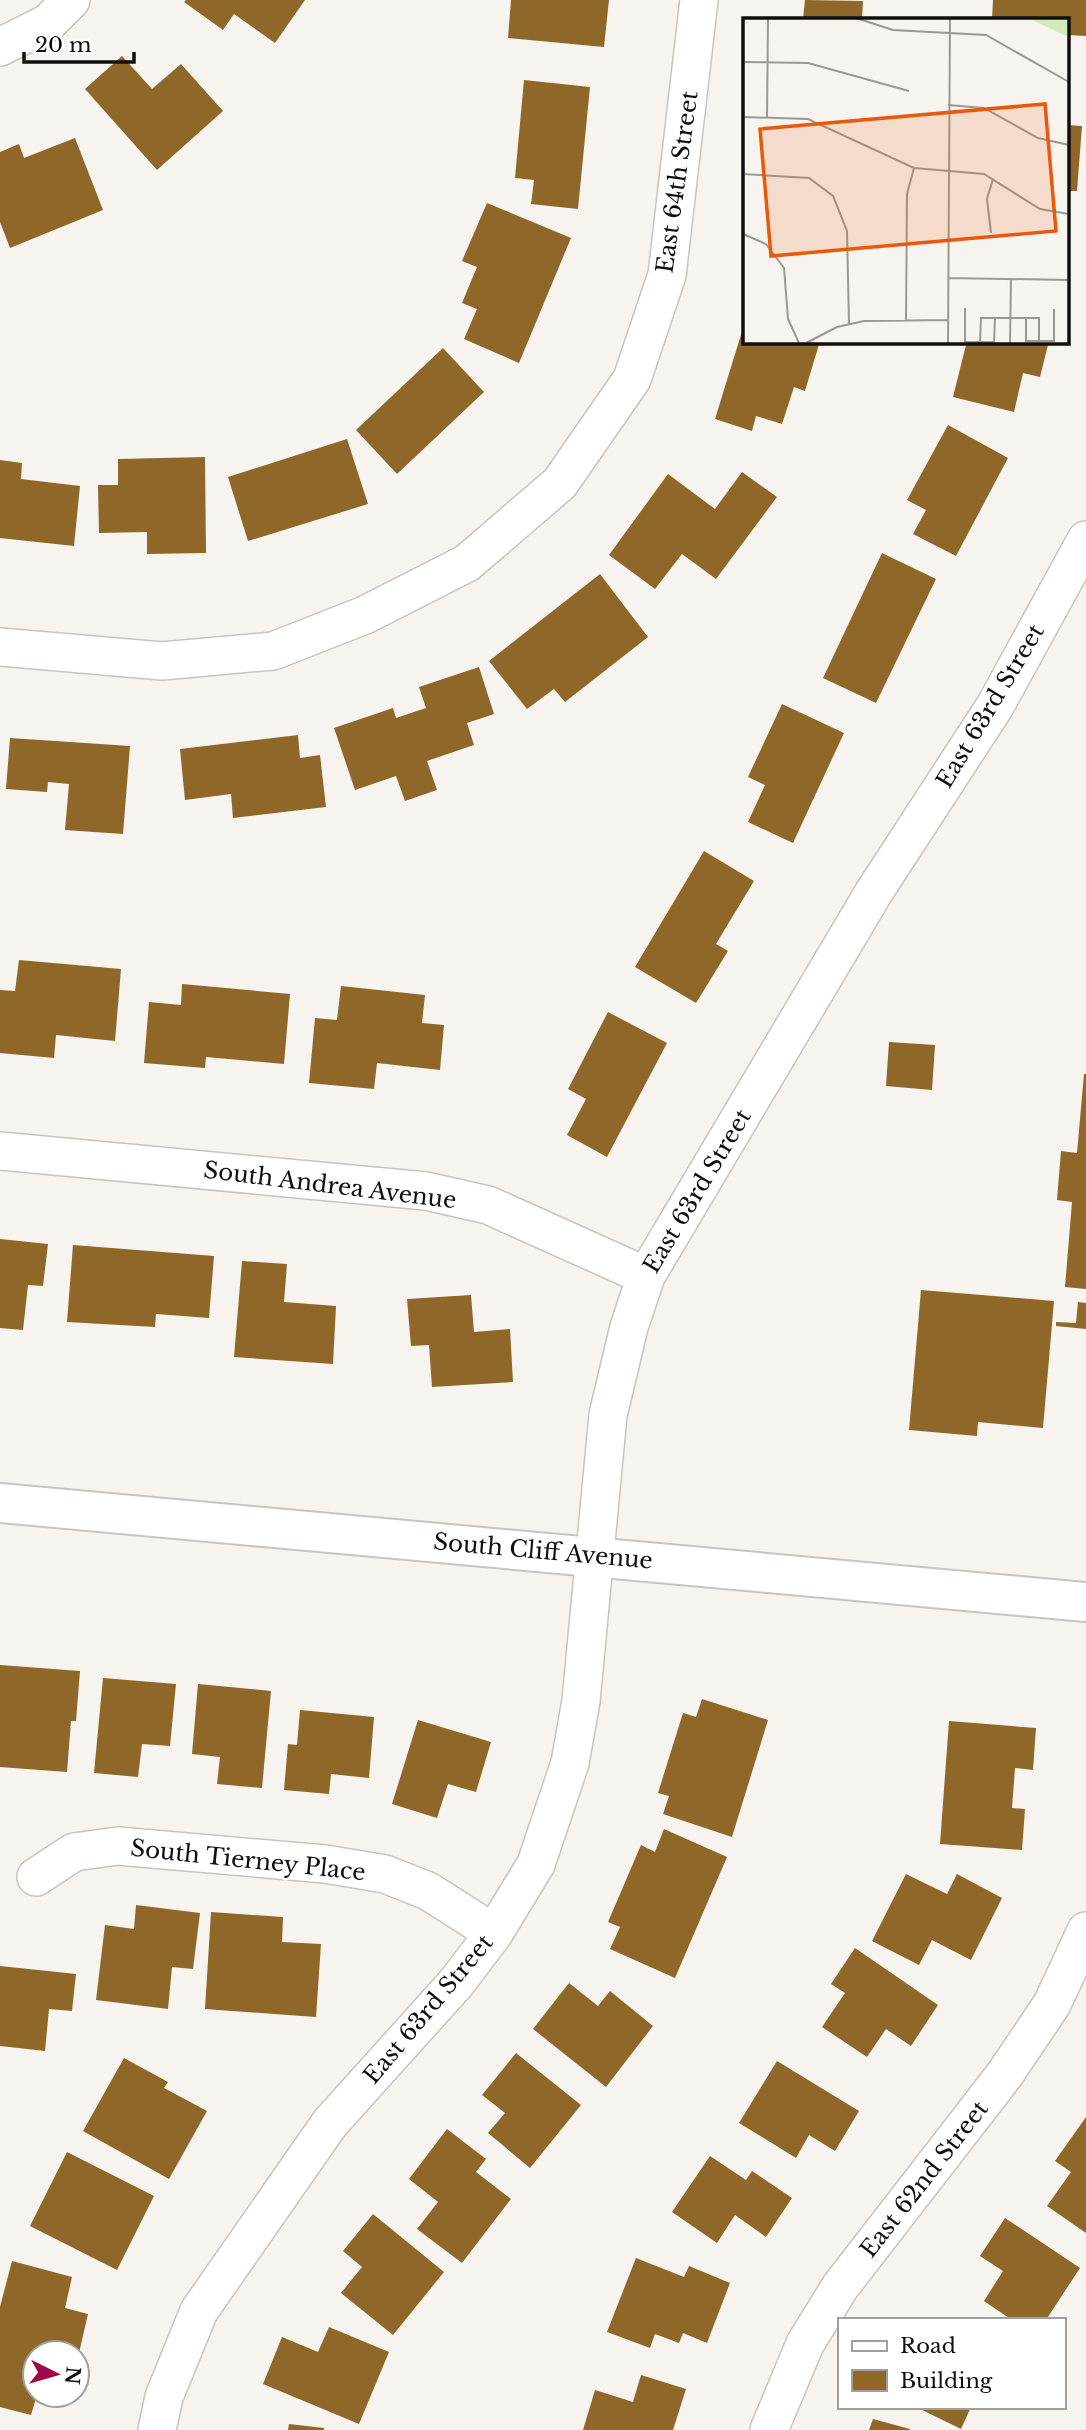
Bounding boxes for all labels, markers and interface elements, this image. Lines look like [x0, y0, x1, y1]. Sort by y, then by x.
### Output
inset map [743, 18, 1068, 343]
scale bar [24, 21, 135, 65]
text: 20 m [35, 32, 92, 58]
street label: East 64th Street [650, 89, 704, 275]
street label: East 63rd Street [930, 619, 1050, 793]
street label: East 63rd Street [637, 1104, 757, 1278]
street label: South Andrea Avenue [202, 1156, 458, 1214]
street label: South Cliff Avenue [432, 1527, 654, 1575]
street label: South Tierney Place [129, 1834, 367, 1886]
street label: East 63rd Street [357, 1928, 499, 2089]
street label: East 62nd Street [854, 2095, 994, 2263]
legend [838, 2318, 1065, 2409]
text: Road [900, 2333, 956, 2359]
north arrow [21, 2339, 91, 2409]
text: N [60, 2366, 85, 2385]
text: Building [900, 2368, 993, 2394]

